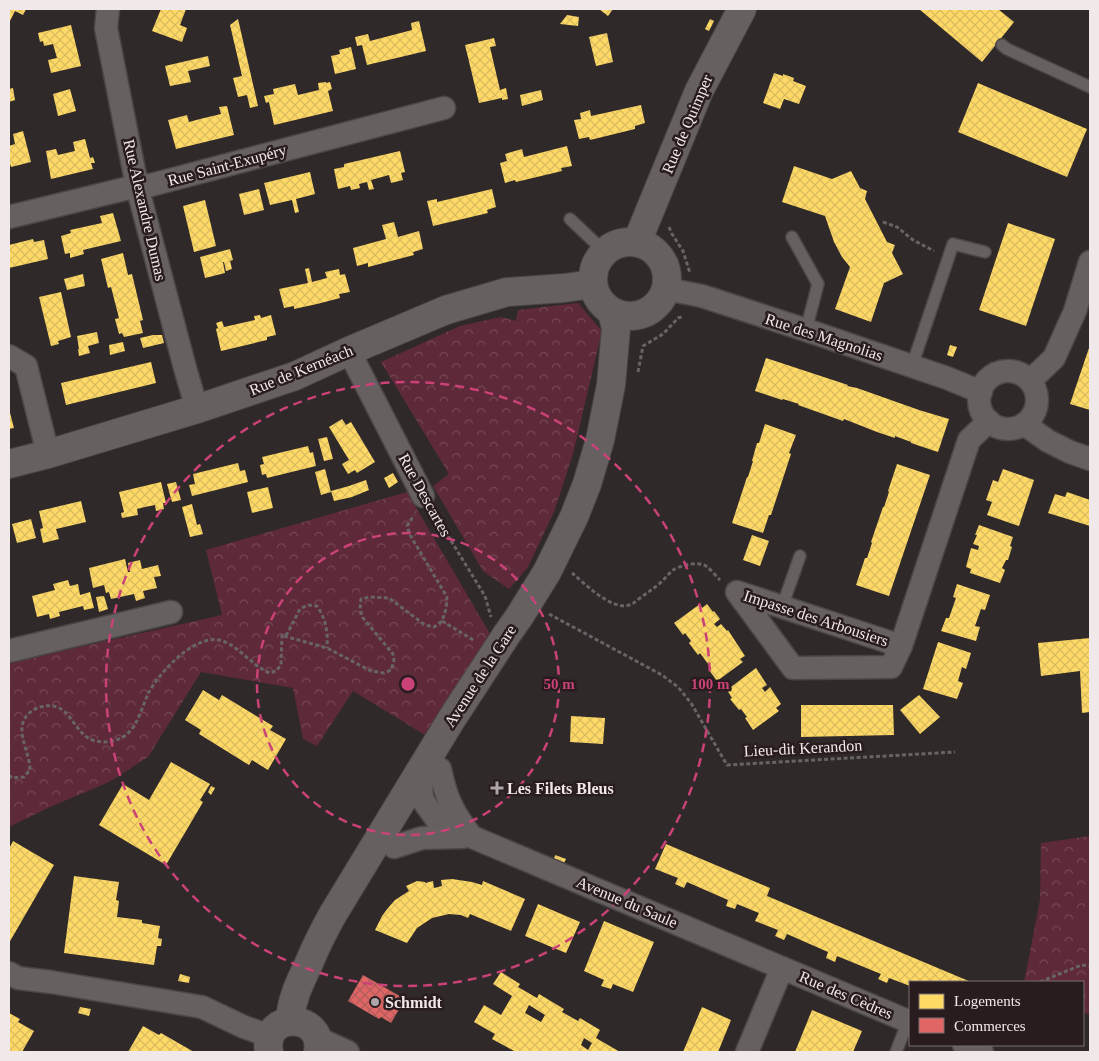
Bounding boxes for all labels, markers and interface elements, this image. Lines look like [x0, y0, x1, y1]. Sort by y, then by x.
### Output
street label: Rue de Quimper [659, 71, 717, 176]
street label: Rue Alexandre Dumas [120, 138, 170, 282]
street label: Rue Saint-Exupéry [166, 141, 288, 190]
street label: Rue des Magnolias [763, 310, 885, 365]
street label: Rue de Kernéach [247, 341, 355, 399]
street label: Rue Descartes [395, 451, 455, 539]
street label: Impasse des Arbousiers [741, 587, 890, 650]
street label: Avenue de la Gare [441, 622, 519, 730]
centre of rings [399, 675, 417, 693]
text: 50 m [543, 676, 575, 692]
text: 100 m [691, 676, 730, 692]
street label: Lieu-dit Kerandon [743, 736, 863, 760]
place label: Les Filets Bleus [507, 780, 614, 797]
marker: Les Filets Bleus [491, 782, 503, 794]
street label: Avenue du Saule [574, 873, 680, 931]
street label: Rue des Cèdres [797, 968, 895, 1022]
legend [909, 981, 1084, 1046]
text: Logements [954, 993, 1021, 1009]
place label: Schmidt [385, 994, 443, 1011]
marker: Schmidt [369, 996, 381, 1008]
text: Commerces [954, 1018, 1026, 1034]

